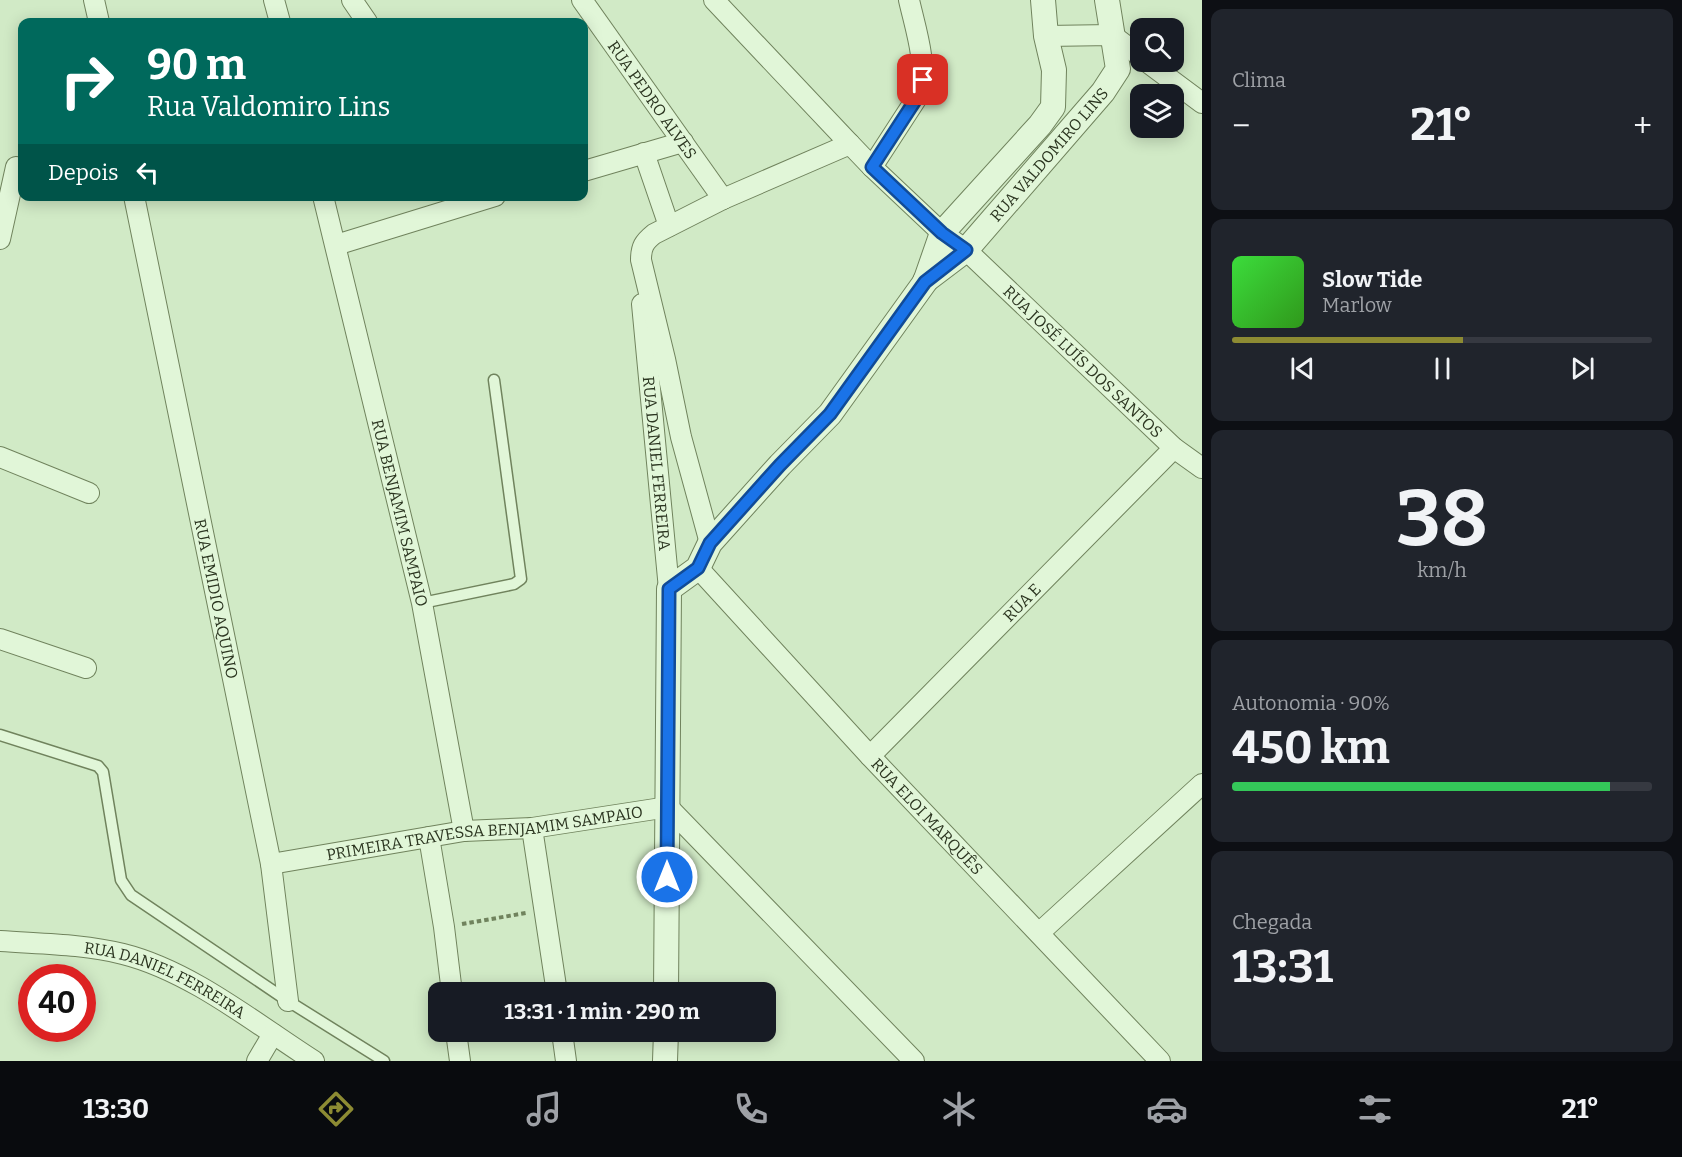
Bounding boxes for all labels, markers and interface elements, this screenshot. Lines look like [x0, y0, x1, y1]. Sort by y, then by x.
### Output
map controls [1130, 18, 1184, 138]
button: search [1130, 18, 1184, 72]
street label: RUA PEDRO ALVES [604, 37, 701, 163]
text: 90 m [147, 40, 246, 90]
icon: right [48, 42, 126, 120]
pin [897, 54, 948, 105]
icon: arrive [906, 63, 939, 96]
text: Clima [1232, 68, 1286, 92]
street label: RUA VALDOMIRO LINS [986, 84, 1112, 225]
button: layers [1130, 84, 1184, 138]
text: Rua Valdomiro Lins [147, 91, 390, 123]
text: 21° [1410, 98, 1473, 152]
text: − [1232, 106, 1250, 146]
text: + [1633, 106, 1652, 146]
icon: left [131, 156, 164, 189]
text: Depois [48, 159, 119, 186]
text: Slow Tide [1322, 266, 1422, 293]
street label: RUA JOSÉ LUÍS DOS SANTOS [999, 282, 1166, 442]
text: Marlow [1322, 293, 1392, 317]
icon: previous [1286, 352, 1319, 385]
icon: pause [1426, 352, 1459, 385]
icon: next [1566, 352, 1599, 385]
street label: RUA DANIEL FERREIRA [639, 375, 674, 552]
street label: RUA BENJAMIM SAMPAIO [368, 417, 432, 609]
text: 38 [1396, 472, 1488, 566]
street label: RUA EMIDIO AQUINO [190, 517, 242, 681]
text: km/h [1417, 558, 1467, 582]
street label: RUA E [999, 580, 1045, 626]
text: Autonomia · 90% [1232, 691, 1390, 715]
text: 450 km [1232, 721, 1390, 775]
street label: RUA ELOI MARQUÊS [867, 755, 987, 879]
street label: PRIMEIRA TRAVESSA BENJAMIM SAMPAIO [325, 802, 644, 864]
position arrow [635, 845, 699, 909]
text: Chegada [1232, 910, 1312, 934]
street label: RUA DANIEL FERREIRA [83, 938, 250, 1023]
text: 13:31 [1232, 940, 1333, 994]
speed limit sign: 40 [18, 964, 96, 1042]
text: 13:31 · 1 min · 290 m [504, 998, 700, 1025]
icon: directions [315, 1088, 357, 1130]
icon: music [523, 1088, 565, 1130]
icon: phone [730, 1088, 772, 1130]
icon: climate [938, 1088, 980, 1130]
icon: car [1146, 1088, 1188, 1130]
icon: filters [1354, 1088, 1396, 1130]
text: 13:30 [83, 1093, 149, 1125]
text: 21° [1561, 1093, 1599, 1125]

